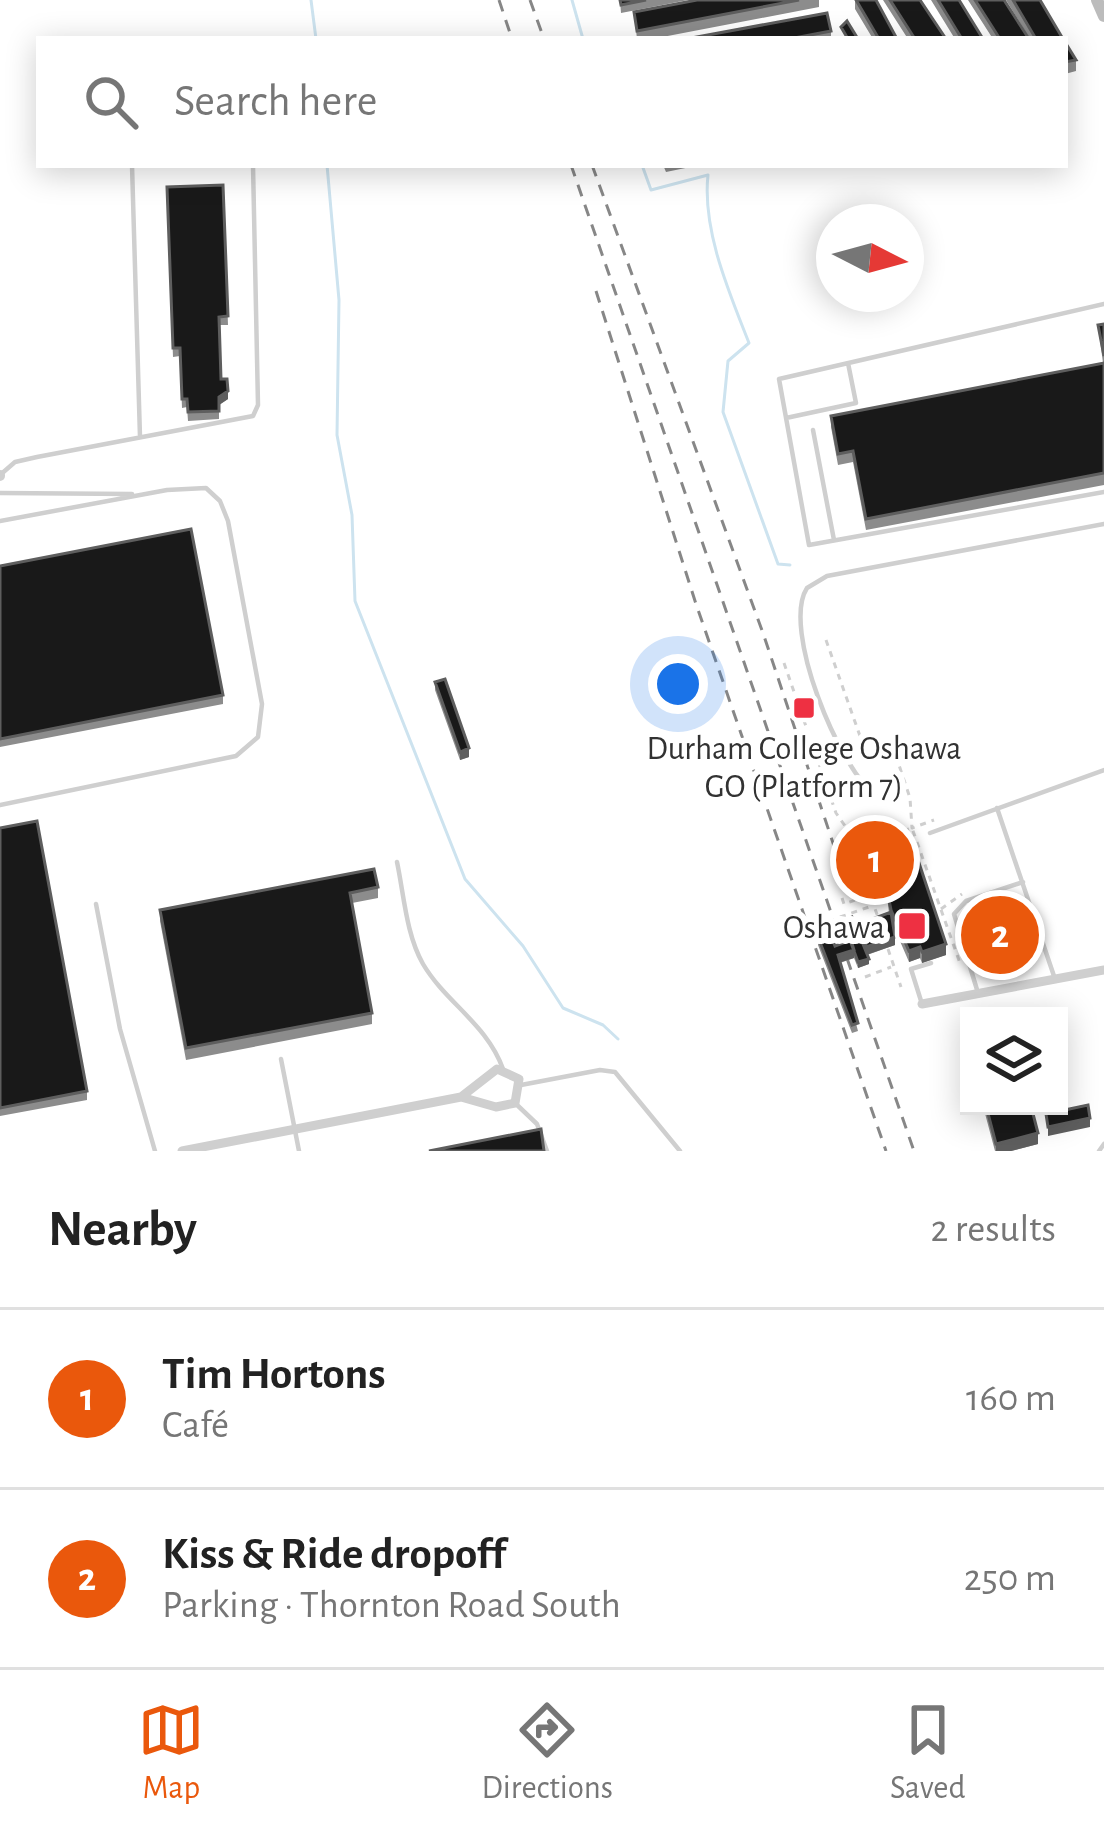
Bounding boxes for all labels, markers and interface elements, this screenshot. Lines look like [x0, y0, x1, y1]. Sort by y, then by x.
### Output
search box [36, 36, 1068, 168]
icon: search [78, 69, 144, 135]
text: Search here [174, 79, 377, 124]
north arrow [816, 204, 924, 312]
your location [648, 654, 708, 714]
marker: Durham College Oshawa GO (Platform 7) [791, 695, 817, 721]
place label: Durham College Oshawa GO (Platform 7) [646, 733, 962, 804]
pin: 1 [836, 815, 914, 905]
pin: 2 [961, 890, 1039, 980]
marker: Oshawa [896, 910, 928, 942]
place label: Oshawa [783, 912, 885, 945]
map controls [960, 1007, 1068, 1115]
button: layers [960, 1007, 1068, 1115]
text: Nearby [48, 1204, 197, 1255]
text: 2 results [930, 1210, 1056, 1249]
text: Tim Hortons [162, 1352, 386, 1397]
text: 1 [80, 1379, 94, 1418]
text: 160 m [966, 1379, 1056, 1418]
text: Café [162, 1406, 229, 1445]
text: Kiss & Ride dropoff [162, 1532, 506, 1577]
text: 2 [78, 1559, 96, 1598]
text: 250 m [964, 1559, 1056, 1598]
text: Parking · Thornton Road South [162, 1586, 621, 1625]
tab: Map [138, 1697, 204, 1809]
tab: Directions [481, 1697, 613, 1809]
tab: Saved [890, 1697, 965, 1809]

